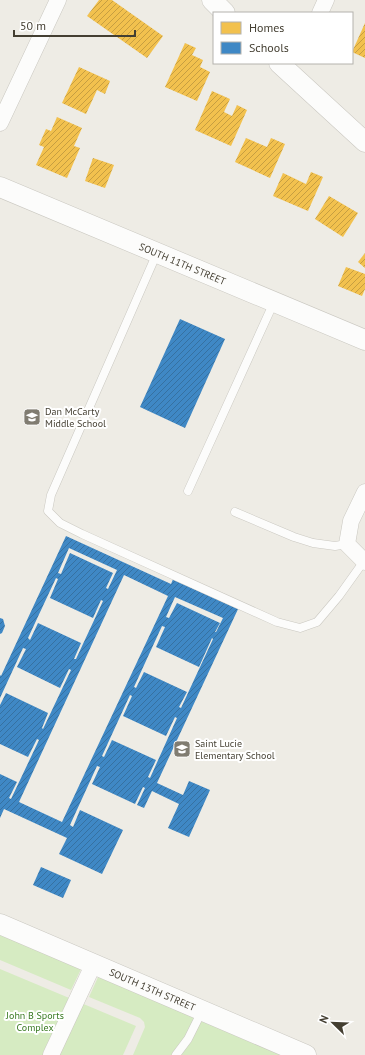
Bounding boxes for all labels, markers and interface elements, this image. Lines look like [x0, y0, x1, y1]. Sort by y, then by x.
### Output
scale bar [14, 12, 135, 38]
legend [213, 12, 353, 64]
text: 50 m [20, 18, 46, 33]
text: Homes [249, 20, 284, 35]
text: Schools [249, 40, 289, 55]
street label: SOUTH 11TH STREET [137, 240, 228, 288]
place label: Dan McCarty Middle School [45, 405, 106, 430]
school or university icon: Dan McCarty Middle School [22, 407, 42, 427]
place label: Saint Lucie Elementary School [195, 737, 275, 762]
school or university icon: Saint Lucie Elementary School [172, 739, 192, 759]
street label: SOUTH 13TH STREET [107, 965, 198, 1014]
north arrow [313, 1003, 353, 1043]
park label: John B Sports Complex [5, 1009, 64, 1034]
text: N [316, 1013, 332, 1025]

